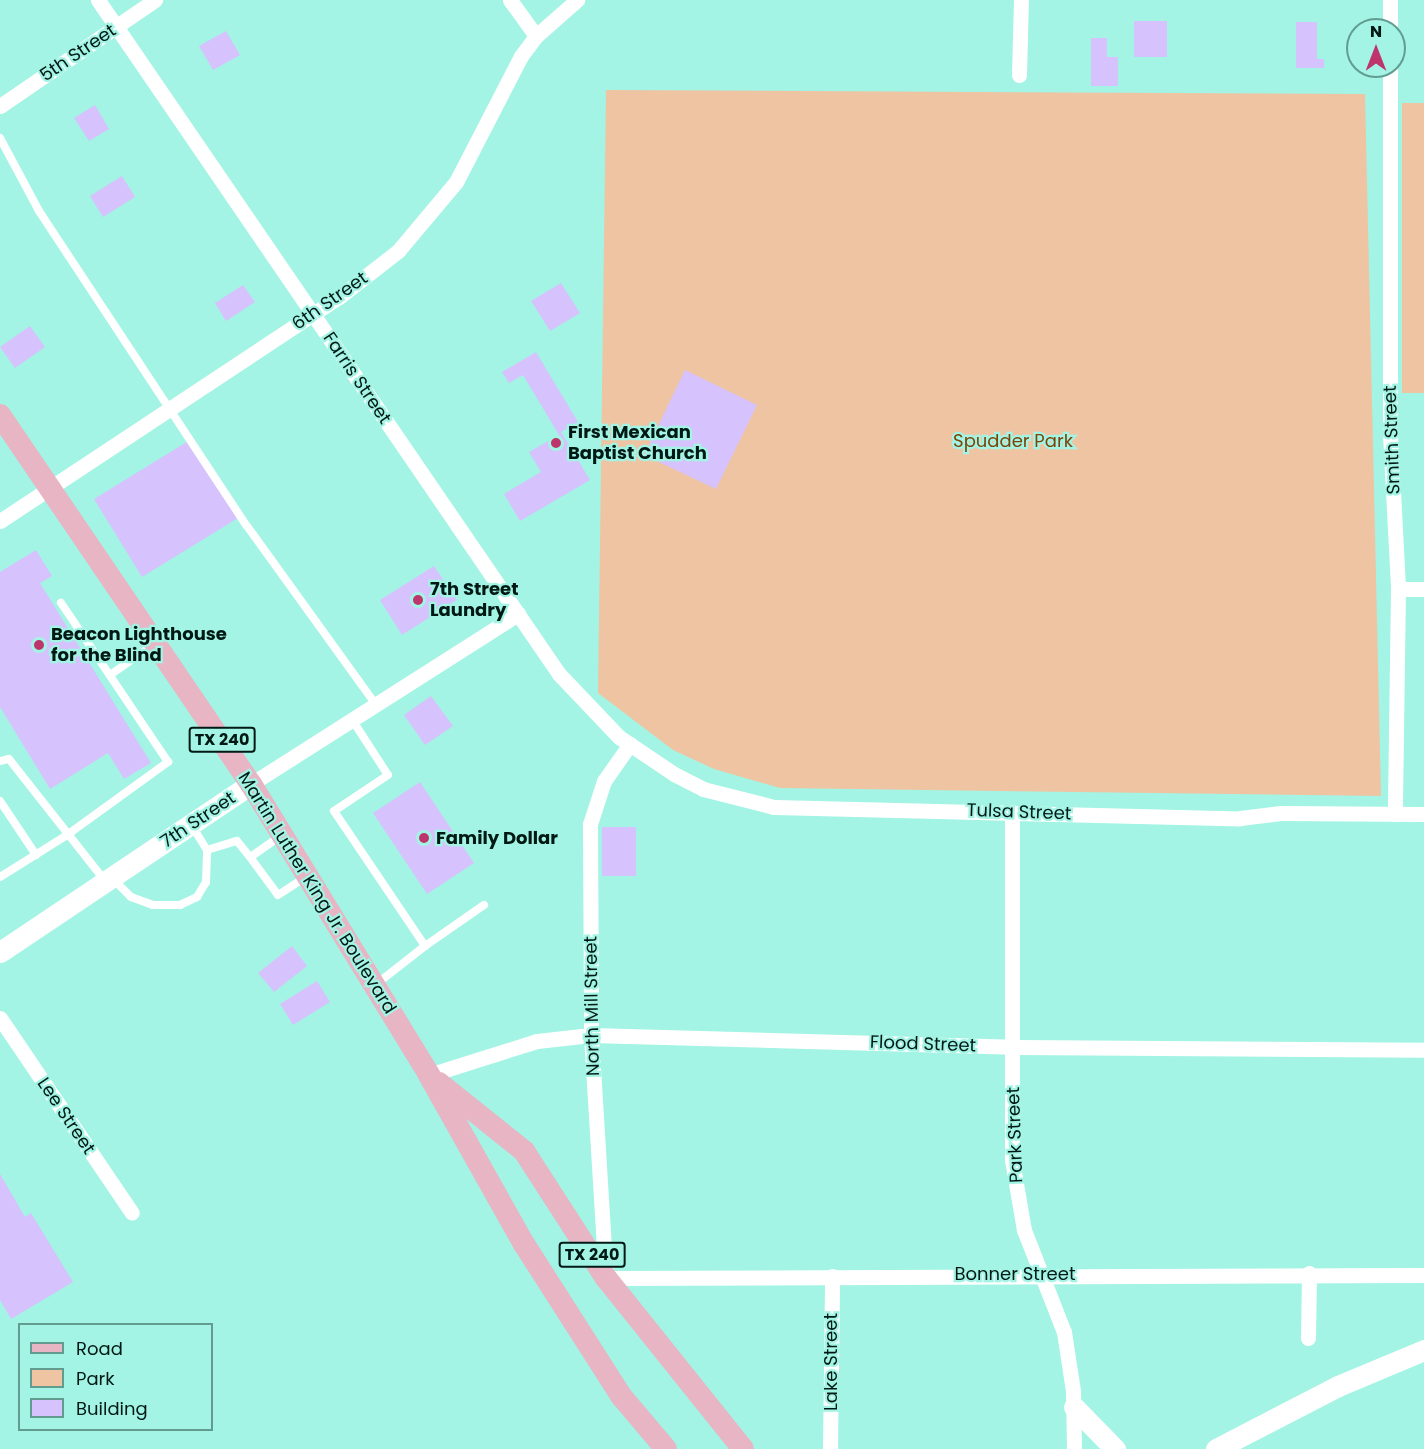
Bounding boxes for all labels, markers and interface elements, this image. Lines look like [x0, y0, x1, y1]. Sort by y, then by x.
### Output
north arrow [1346, 18, 1406, 78]
street label: 5th Street [36, 20, 120, 86]
text: N [1370, 20, 1382, 43]
street label: 6th Street [288, 267, 372, 335]
street label: Farris Street [318, 328, 396, 428]
street label: Smith Street [1379, 385, 1405, 495]
place label: First Mexican Baptist Church [568, 422, 707, 464]
park label: Spudder Park [953, 430, 1073, 452]
marker: First Mexican Baptist Church [549, 436, 563, 450]
place label: 7th Street Laundry [430, 579, 518, 622]
marker: 7th Street Laundry [411, 593, 425, 607]
place label: Beacon Lighthouse for the Blind [51, 624, 227, 666]
marker: Beacon Lighthouse for the Blind [32, 638, 46, 652]
road number: TX 240 [188, 727, 256, 753]
street label: Martin Luther King Jr. Boulevard [233, 768, 401, 1018]
street label: 7th Street [157, 787, 239, 853]
street label: Tulsa Street [966, 799, 1072, 825]
place label: Family Dollar [436, 827, 558, 849]
marker: Family Dollar [417, 831, 431, 845]
street label: North Mill Street [580, 936, 604, 1076]
street label: Flood Street [870, 1031, 976, 1057]
street label: Lee Street [33, 1074, 99, 1158]
street label: Park Street [1003, 1087, 1027, 1183]
road number: TX 240 [558, 1242, 626, 1268]
street label: Bonner Street [955, 1263, 1075, 1285]
street label: Lake Street [820, 1313, 842, 1411]
legend [18, 1323, 213, 1431]
text: Road [76, 1336, 123, 1361]
text: Park [76, 1366, 115, 1391]
text: Building [76, 1396, 148, 1421]

